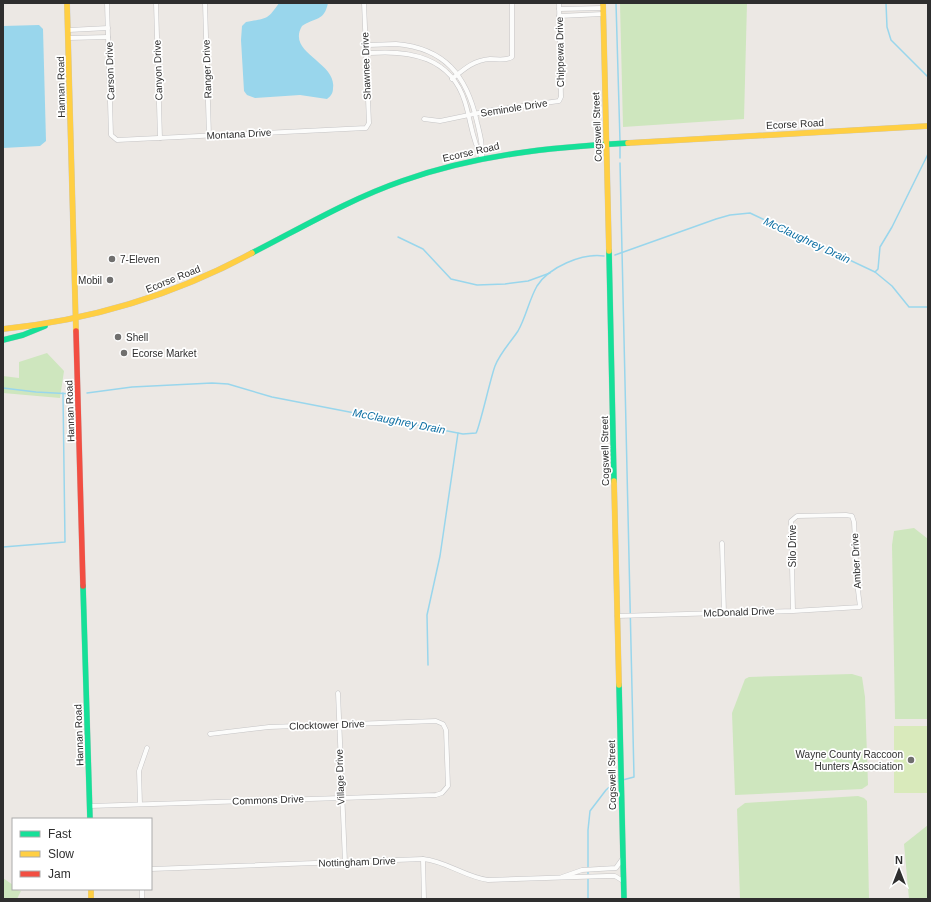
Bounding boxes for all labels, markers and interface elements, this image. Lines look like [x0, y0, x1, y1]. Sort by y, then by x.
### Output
street label: Chippewa Drive [554, 16, 566, 87]
street label: Shawnee Drive [359, 31, 373, 100]
street label: Canyon Drive [151, 39, 165, 100]
street label: Ranger Drive [200, 39, 214, 99]
street label: Carson Drive [103, 41, 117, 100]
street label: Hannan Road [55, 56, 67, 118]
street label: Cogswell Street [590, 92, 604, 162]
street label: Seminole Drive [480, 97, 549, 119]
street label: Ecorse Road [766, 117, 824, 131]
street label: Montana Drive [206, 127, 272, 141]
street label: Ecorse Road [442, 140, 500, 164]
water label: McClaughrey Drain [762, 215, 852, 265]
marker: 7-Eleven [107, 254, 117, 264]
place label: 7-Eleven [120, 254, 159, 265]
street label: Ecorse Road [144, 263, 202, 295]
place label: Mobil [78, 275, 102, 286]
marker: Mobil [105, 275, 115, 285]
marker: Shell [113, 332, 123, 342]
place label: Shell [126, 332, 148, 343]
marker: Ecorse Market [119, 348, 129, 358]
place label: Ecorse Market [132, 348, 197, 359]
street label: Hannan Road [63, 380, 77, 442]
water label: McClaughrey Drain [352, 406, 446, 436]
street label: Cogswell Street [599, 416, 611, 486]
street label: Silo Drive [787, 524, 798, 567]
street label: Amber Drive [849, 533, 863, 589]
street label: McDonald Drive [703, 605, 775, 619]
street label: Hannan Road [72, 704, 86, 766]
street label: Clocktower Drive [289, 718, 365, 732]
street label: Cogswell Street [606, 740, 618, 810]
street label: Village Drive [334, 748, 346, 805]
place label: Wayne County Raccoon Hunters Association [796, 749, 903, 772]
marker: Wayne County Raccoon Hunters Association [906, 755, 916, 765]
street label: Commons Drive [232, 793, 304, 807]
legend [12, 818, 152, 890]
text: Fast [48, 827, 72, 841]
text: Slow [48, 847, 74, 861]
north arrow [879, 850, 919, 890]
text: N [895, 854, 903, 866]
street label: Nottingham Drive [318, 855, 396, 869]
text: Jam [48, 867, 71, 881]

